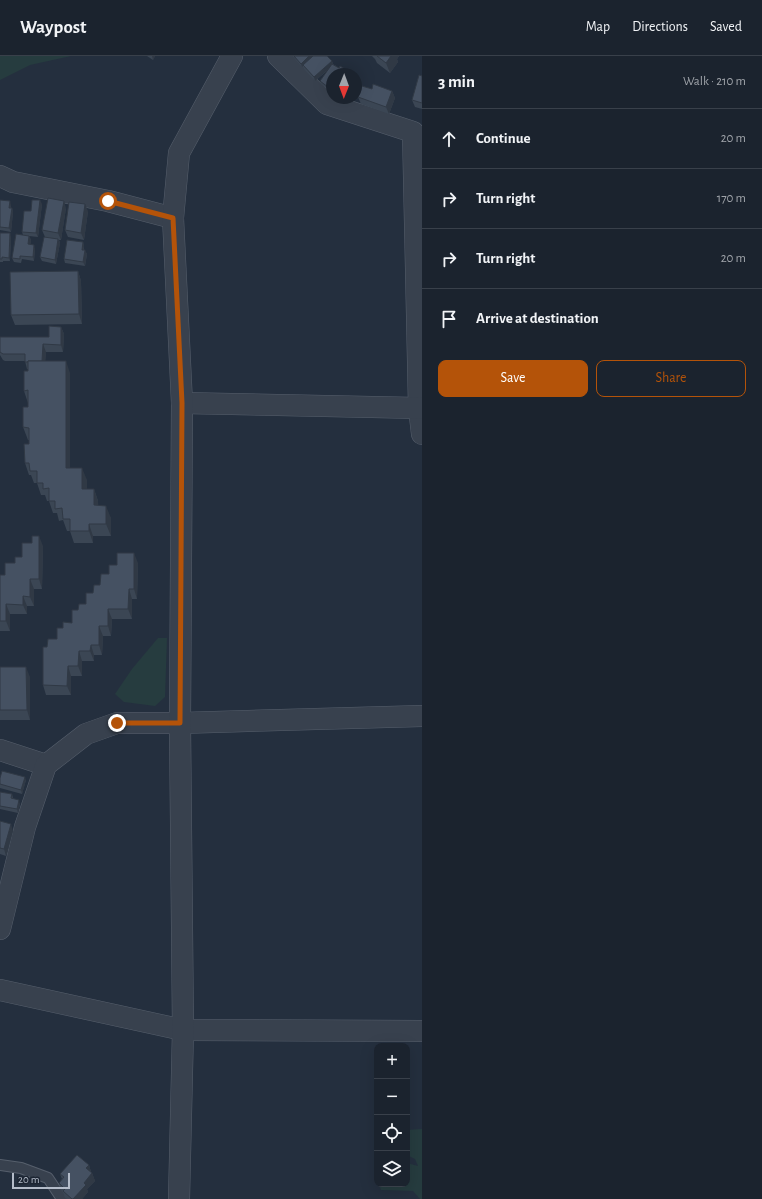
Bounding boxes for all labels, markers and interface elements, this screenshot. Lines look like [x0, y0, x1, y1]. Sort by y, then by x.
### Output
text: Waypost [20, 18, 87, 37]
text: Map [586, 20, 610, 34]
text: Directions [632, 20, 688, 34]
text: Saved [710, 20, 742, 34]
north arrow [326, 68, 362, 104]
text: 3 min [438, 73, 475, 90]
text: Walk · 210 m [683, 75, 746, 88]
icon: ahead [438, 128, 460, 150]
text: Continue [476, 131, 531, 146]
text: 20 m [721, 132, 746, 145]
icon: right [438, 188, 460, 210]
text: Turn right [476, 191, 535, 206]
route start [99, 192, 117, 210]
text: 170 m [717, 192, 746, 205]
icon: right [438, 248, 460, 270]
text: Turn right [476, 251, 535, 266]
text: 20 m [721, 252, 746, 265]
icon: arrive [438, 308, 460, 330]
text: Arrive at destination [476, 311, 599, 326]
button: Save [438, 360, 588, 397]
button: Share [596, 360, 746, 397]
route end [108, 714, 126, 732]
map controls [374, 1043, 410, 1187]
button: + [374, 1043, 410, 1079]
button: − [374, 1079, 410, 1115]
button: locate [374, 1115, 410, 1151]
button: layers [374, 1151, 410, 1187]
scale bar [12, 1171, 70, 1190]
text: 20 m [18, 1174, 39, 1185]

